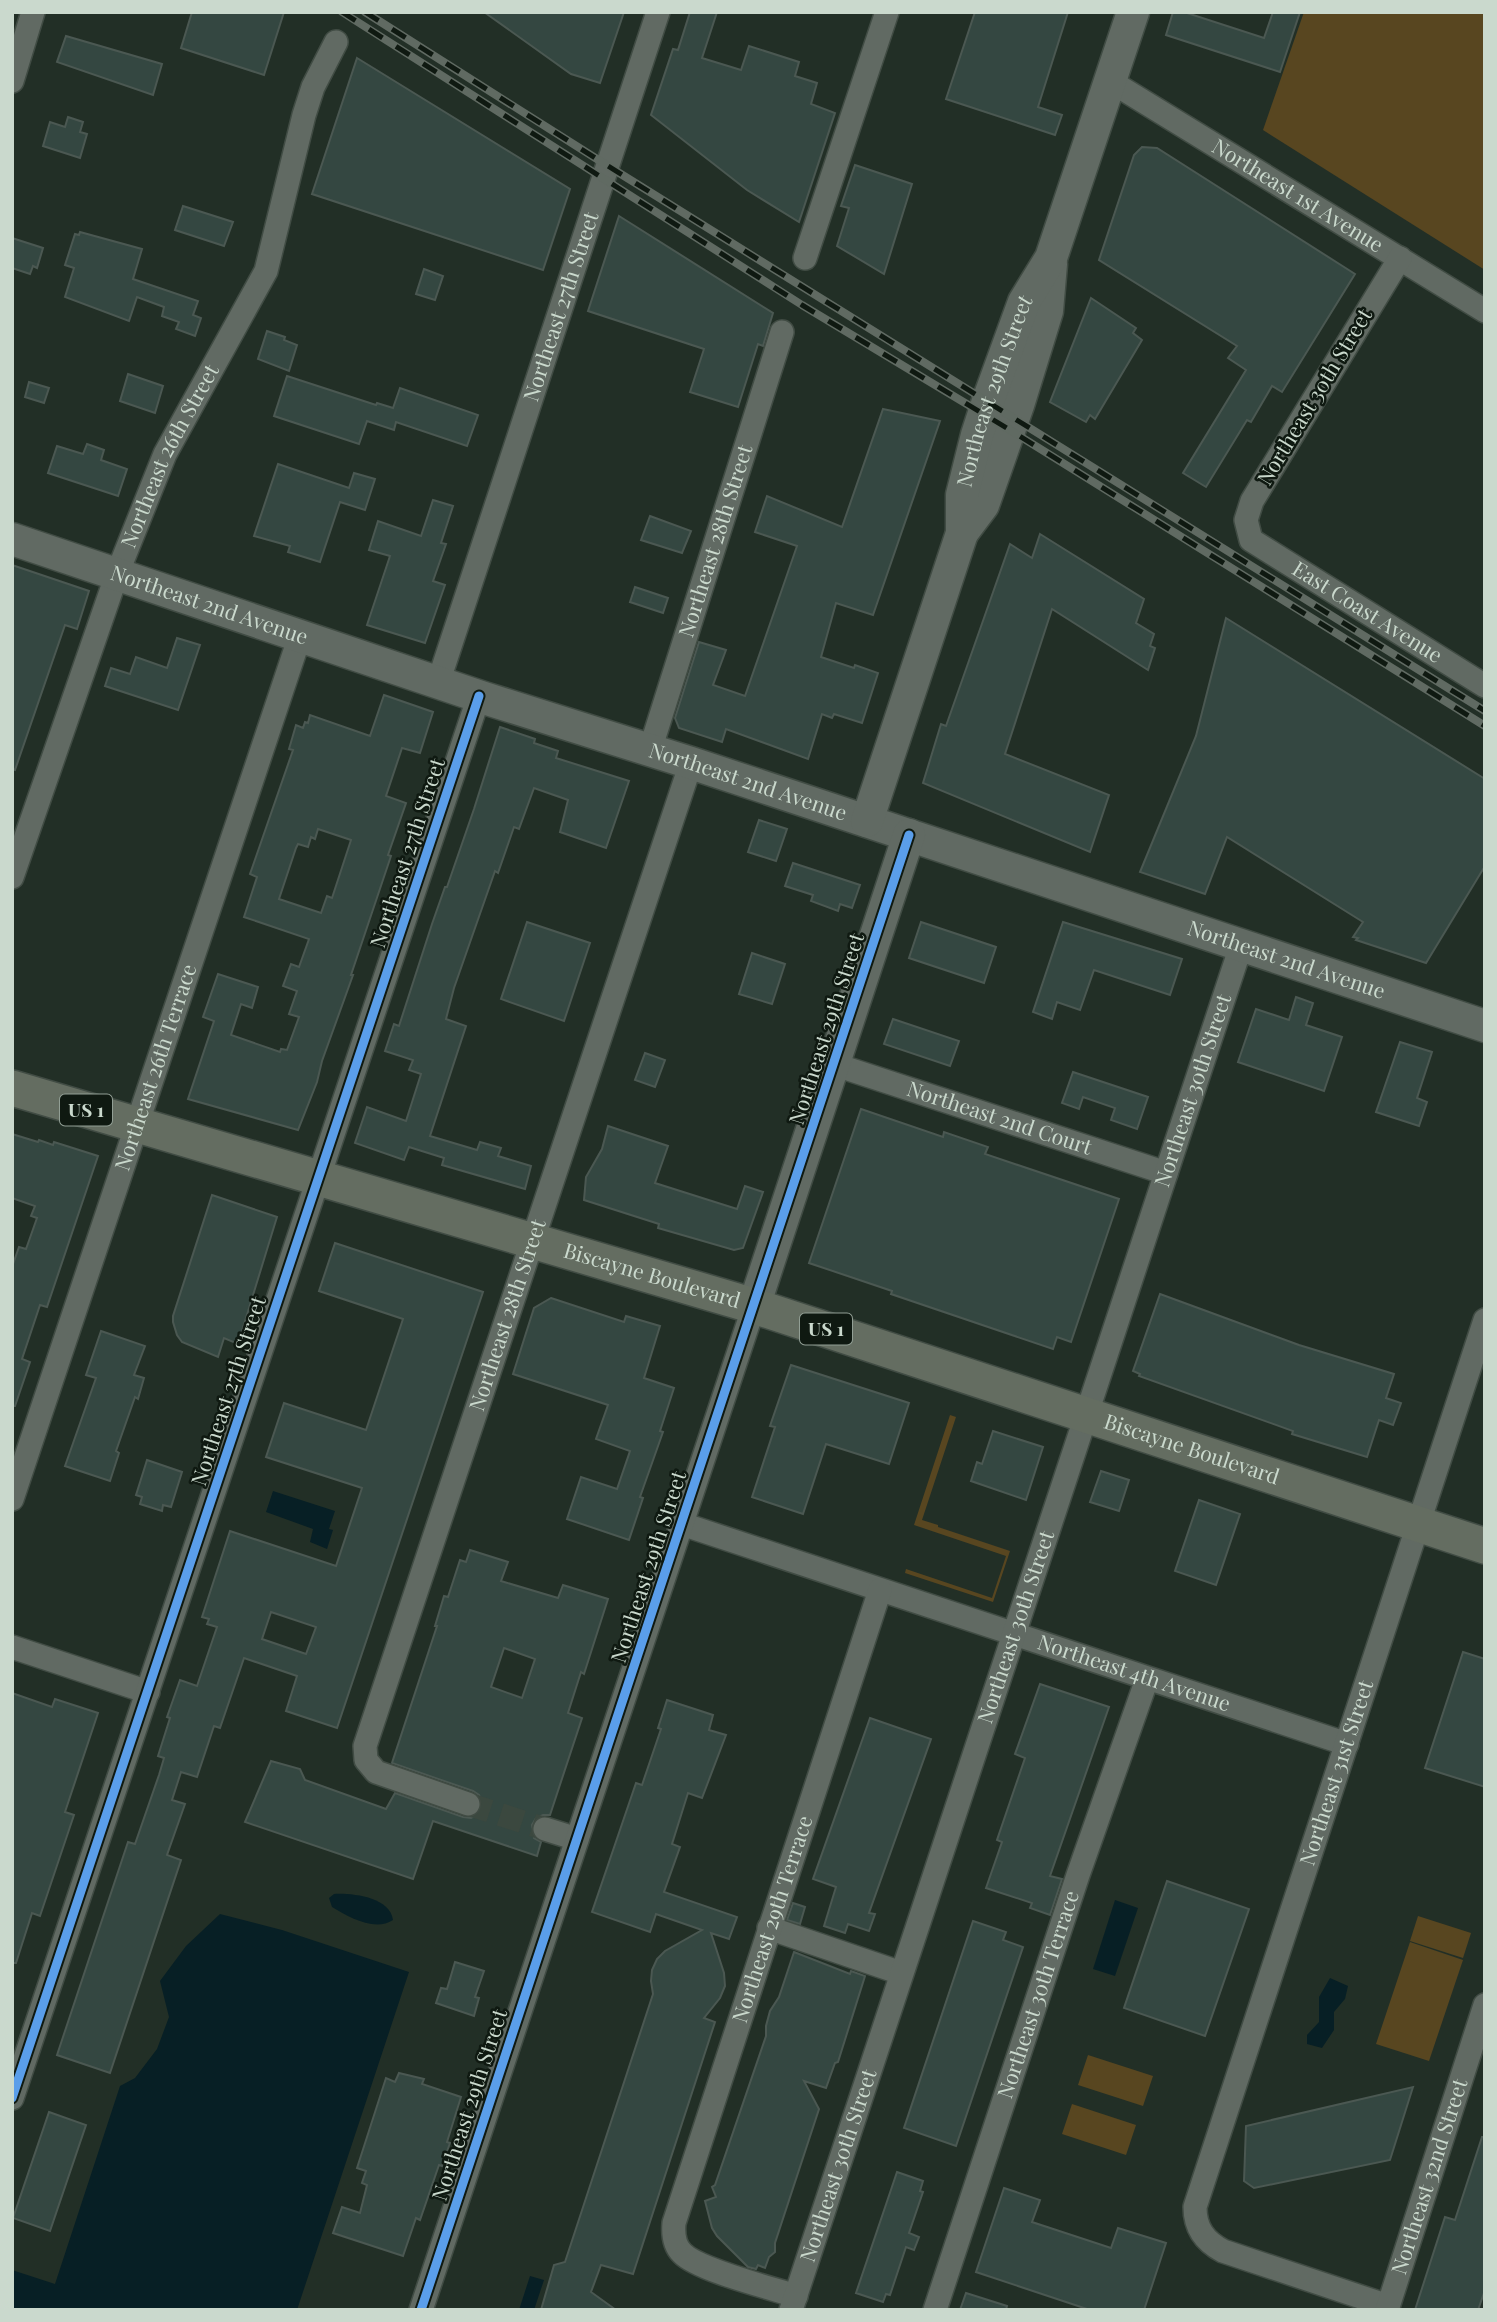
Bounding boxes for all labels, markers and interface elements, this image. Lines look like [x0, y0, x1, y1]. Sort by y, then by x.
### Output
street label: Northeast 1st Avenue [1208, 131, 1389, 258]
street label: Northeast 27th Street [515, 207, 604, 405]
street label: Northeast 29th Street [949, 288, 1038, 490]
street label: Northeast 30th Street [1249, 302, 1377, 489]
street label: Northeast 26th Street [113, 358, 224, 551]
street label: Northeast 28th Street [671, 440, 758, 640]
street label: East Coast Avenue [1288, 553, 1449, 668]
street label: Northeast 2nd Avenue [107, 557, 312, 650]
street label: Northeast 2nd Avenue [646, 735, 851, 826]
street label: Northeast 27th Street [362, 753, 450, 951]
street label: Northeast 2nd Avenue [1184, 912, 1389, 1004]
street label: Northeast 29th Street [781, 928, 869, 1128]
street label: Northeast 26th Terrace [107, 960, 202, 1174]
street label: Northeast 30th Street [1147, 989, 1236, 1190]
street label: Northeast 2nd Court [904, 1073, 1097, 1160]
road number: US 1 [60, 1094, 112, 1126]
street label: Northeast 28th Street [461, 1214, 551, 1414]
street label: Biscayne Boulevard [561, 1235, 744, 1313]
street label: Northeast 27th Street [183, 1291, 271, 1489]
road number: US 1 [800, 1314, 852, 1344]
street label: Biscayne Boulevard [1101, 1406, 1284, 1490]
street label: Northeast 29th Street [603, 1466, 691, 1666]
street label: Northeast 30th Street [970, 1526, 1059, 1727]
street label: Northeast 4th Avenue [1034, 1627, 1235, 1717]
street label: Northeast 31st Street [1292, 1675, 1379, 1868]
street label: Northeast 29th Terrace [724, 1812, 818, 2026]
street label: Northeast 30th Terrace [990, 1886, 1084, 2102]
street label: Northeast 29th Street [424, 2004, 512, 2204]
street label: Northeast 30th Street [792, 2064, 882, 2265]
street label: Northeast 32nd Street [1383, 2074, 1473, 2277]

